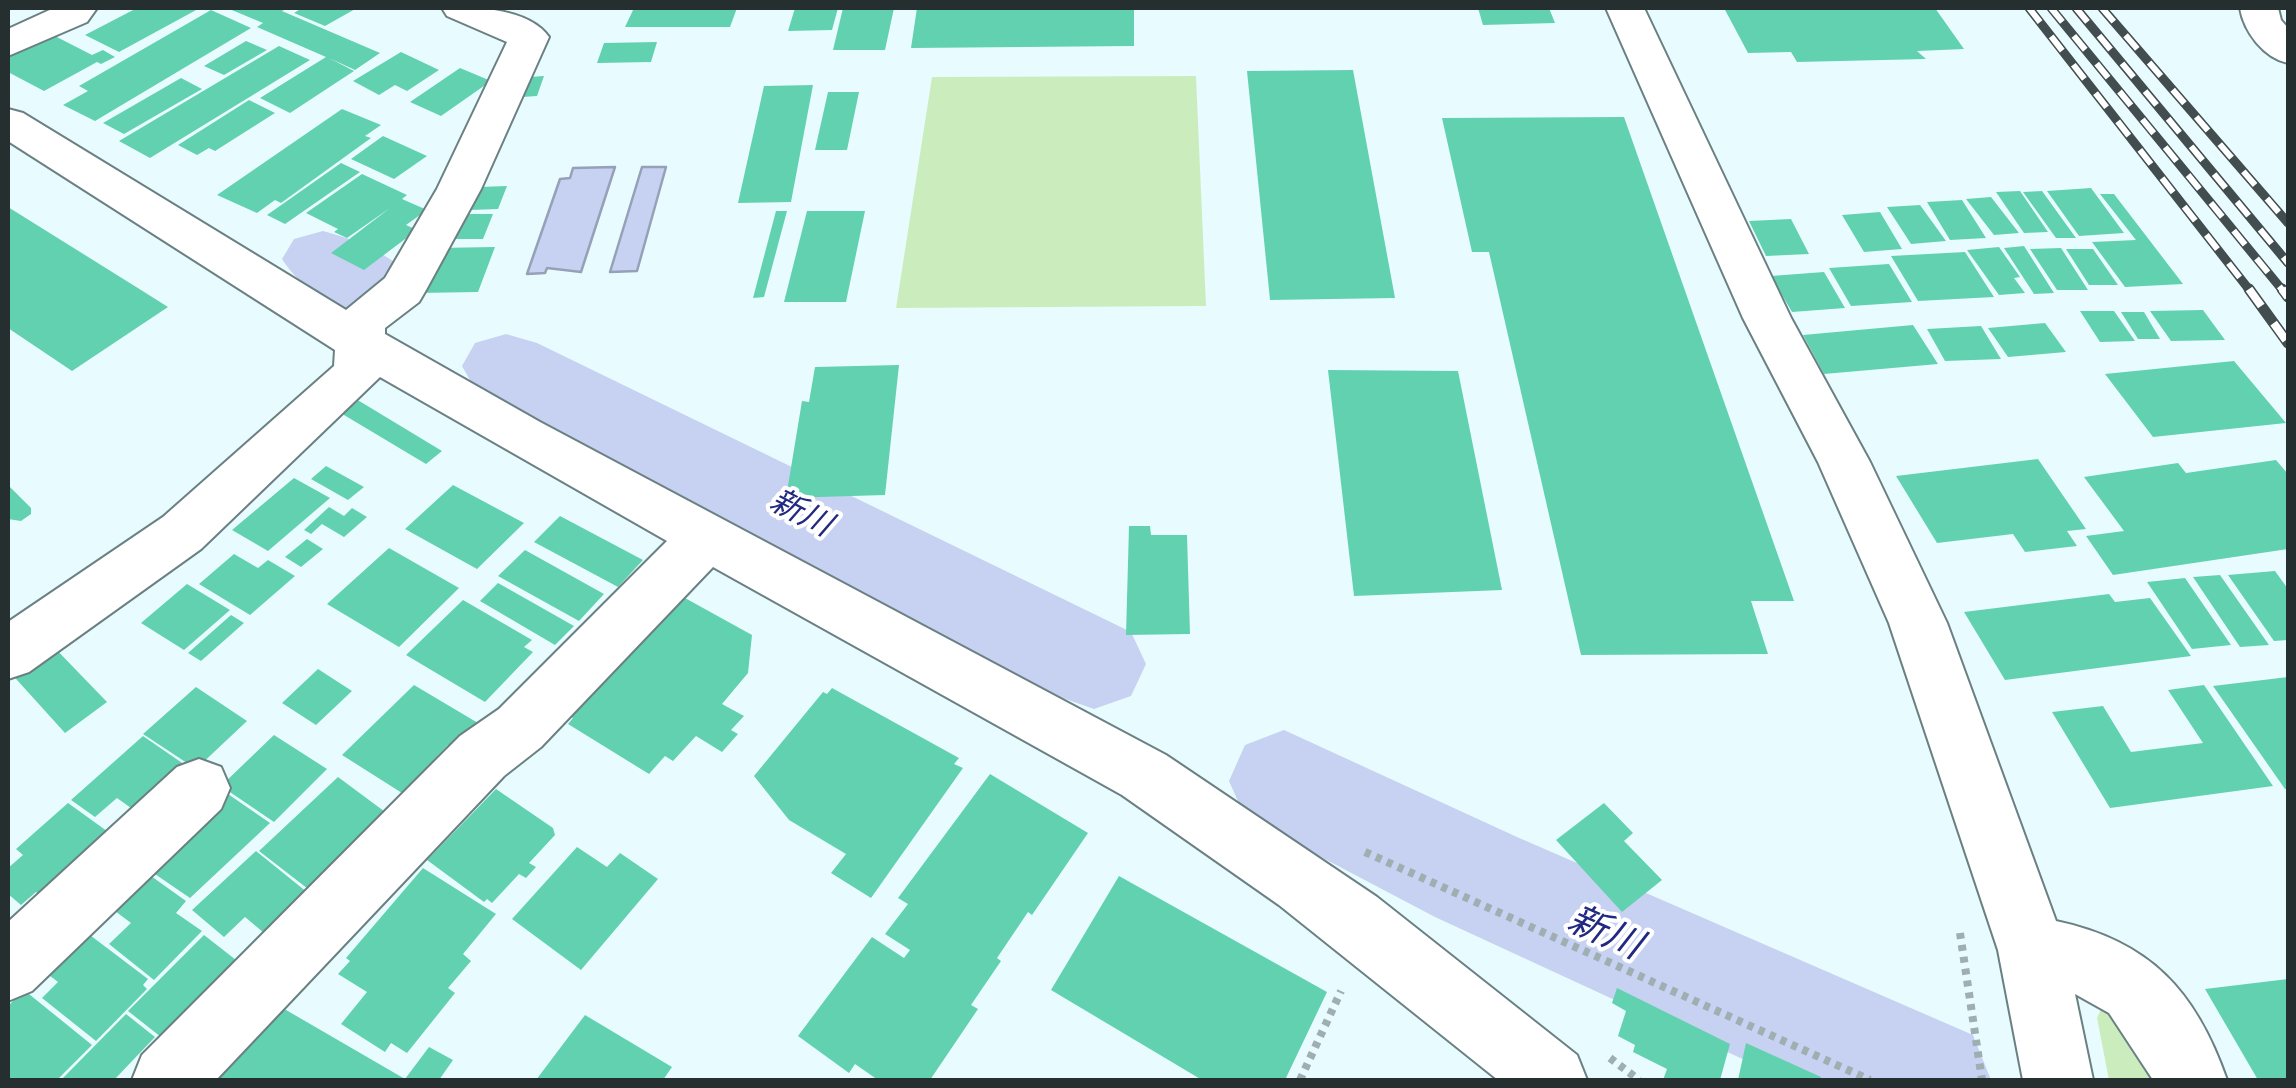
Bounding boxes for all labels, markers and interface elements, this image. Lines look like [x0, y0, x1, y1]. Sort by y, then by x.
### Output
water label: 新川 [763, 483, 837, 547]
water label: 新川 [1560, 899, 1648, 971]

